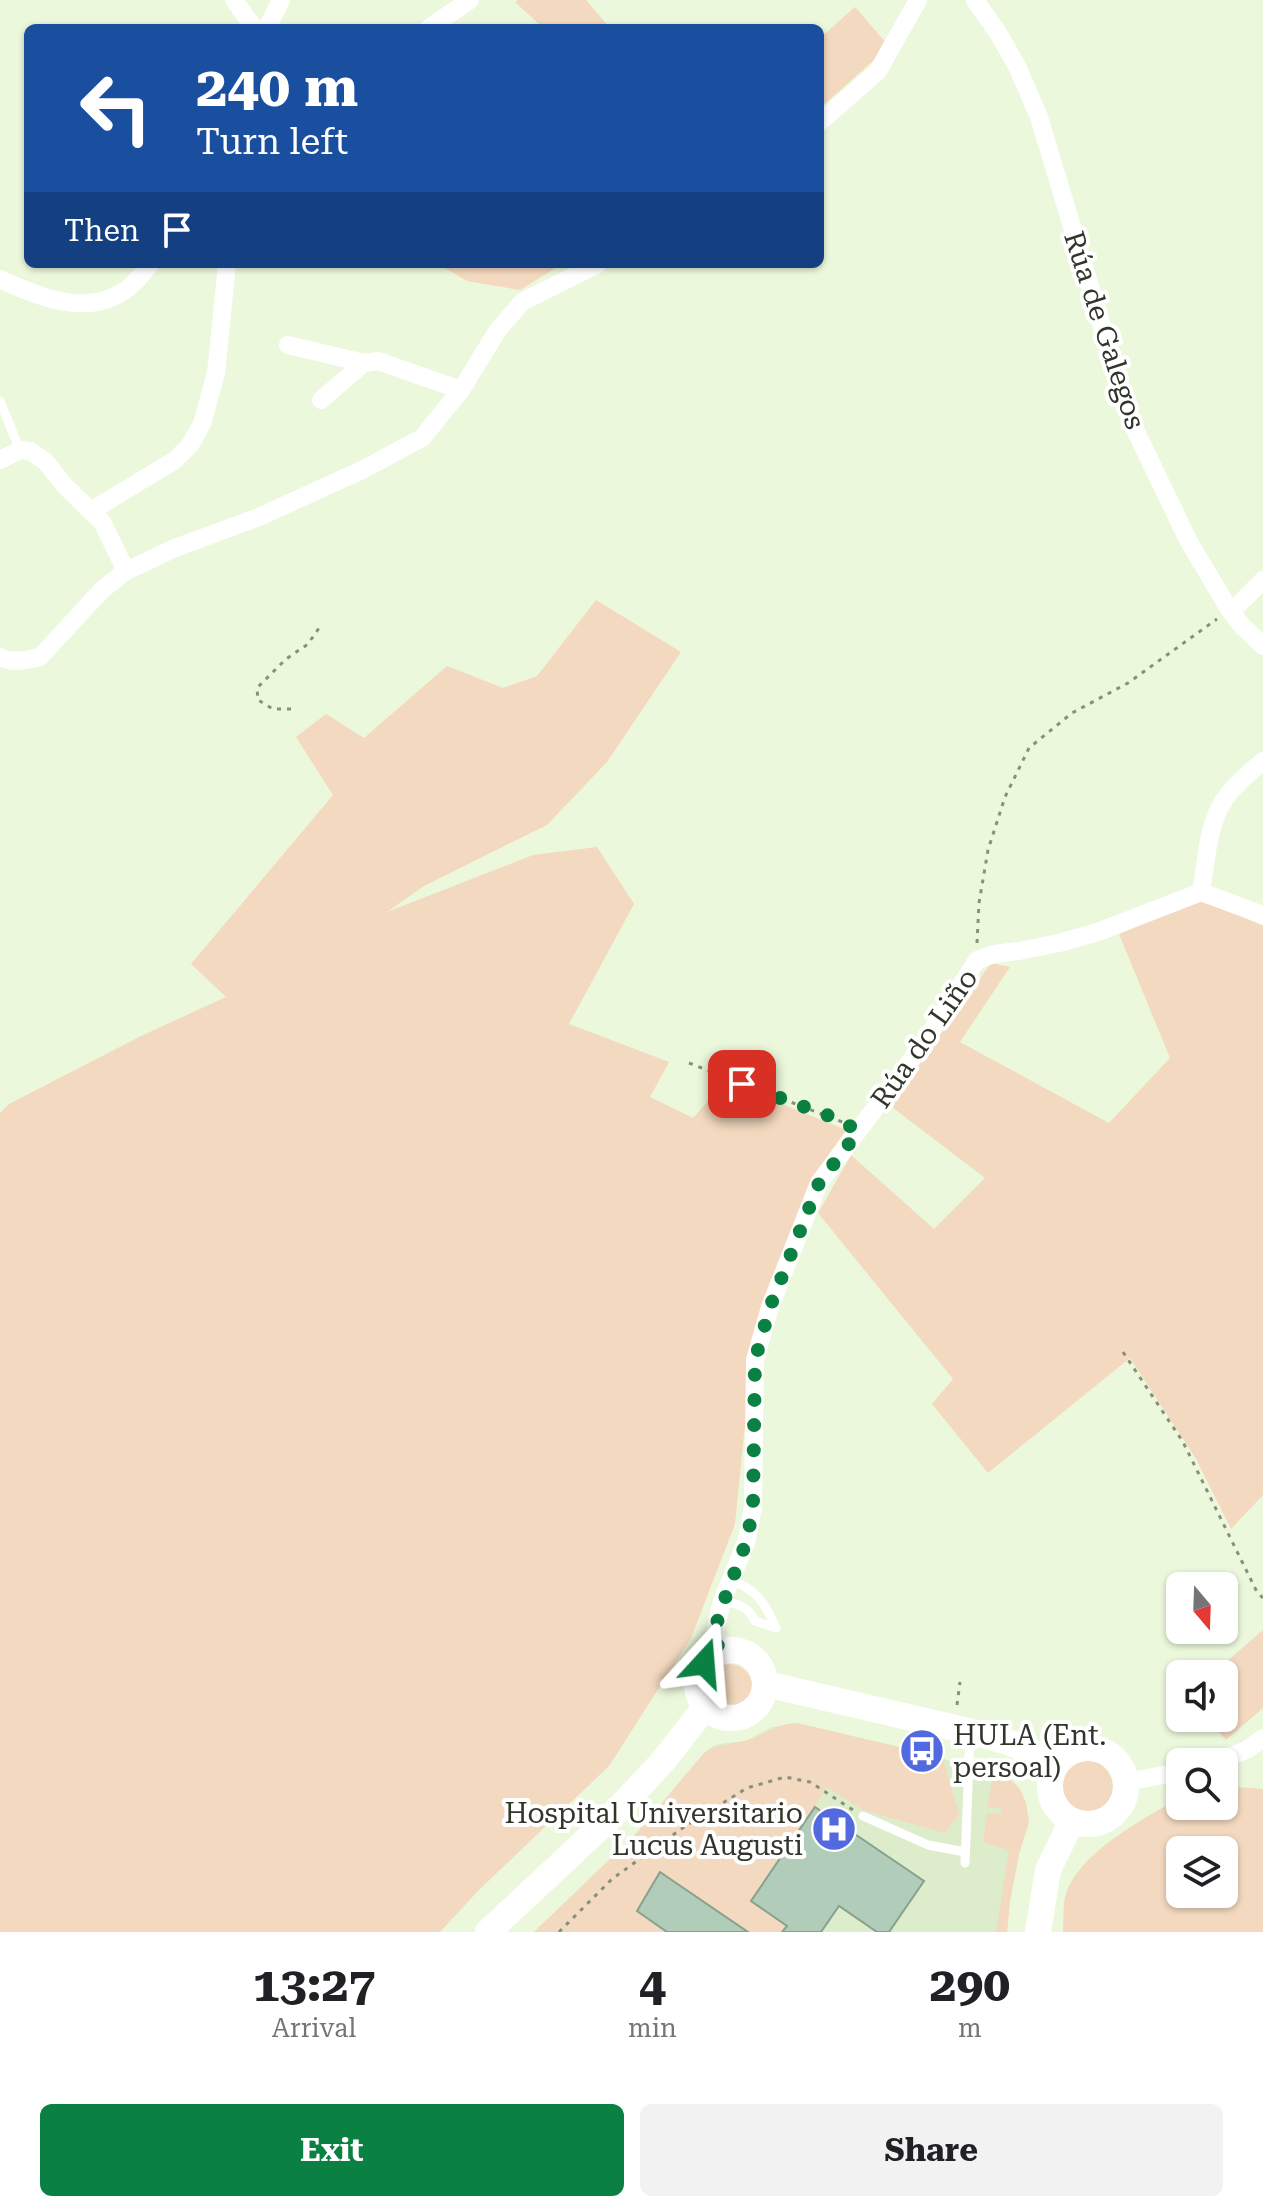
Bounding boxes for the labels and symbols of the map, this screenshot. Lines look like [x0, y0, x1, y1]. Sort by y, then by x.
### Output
street label: Rúa de Galegos [1057, 227, 1152, 433]
street label: Rúa do Liño [864, 962, 984, 1114]
pin [708, 1050, 776, 1118]
north arrow [1166, 1572, 1238, 1644]
position arrow [662, 1621, 746, 1705]
place label: HULA (Ent. persoal) [953, 1719, 1106, 1784]
bus stop icon: HULA (Ent. persoal) [898, 1727, 946, 1775]
place label: Hospital Universitario Lucus Augusti [504, 1797, 803, 1862]
hospital icon: Hospital Universitario Lucus Augusti [810, 1805, 858, 1853]

